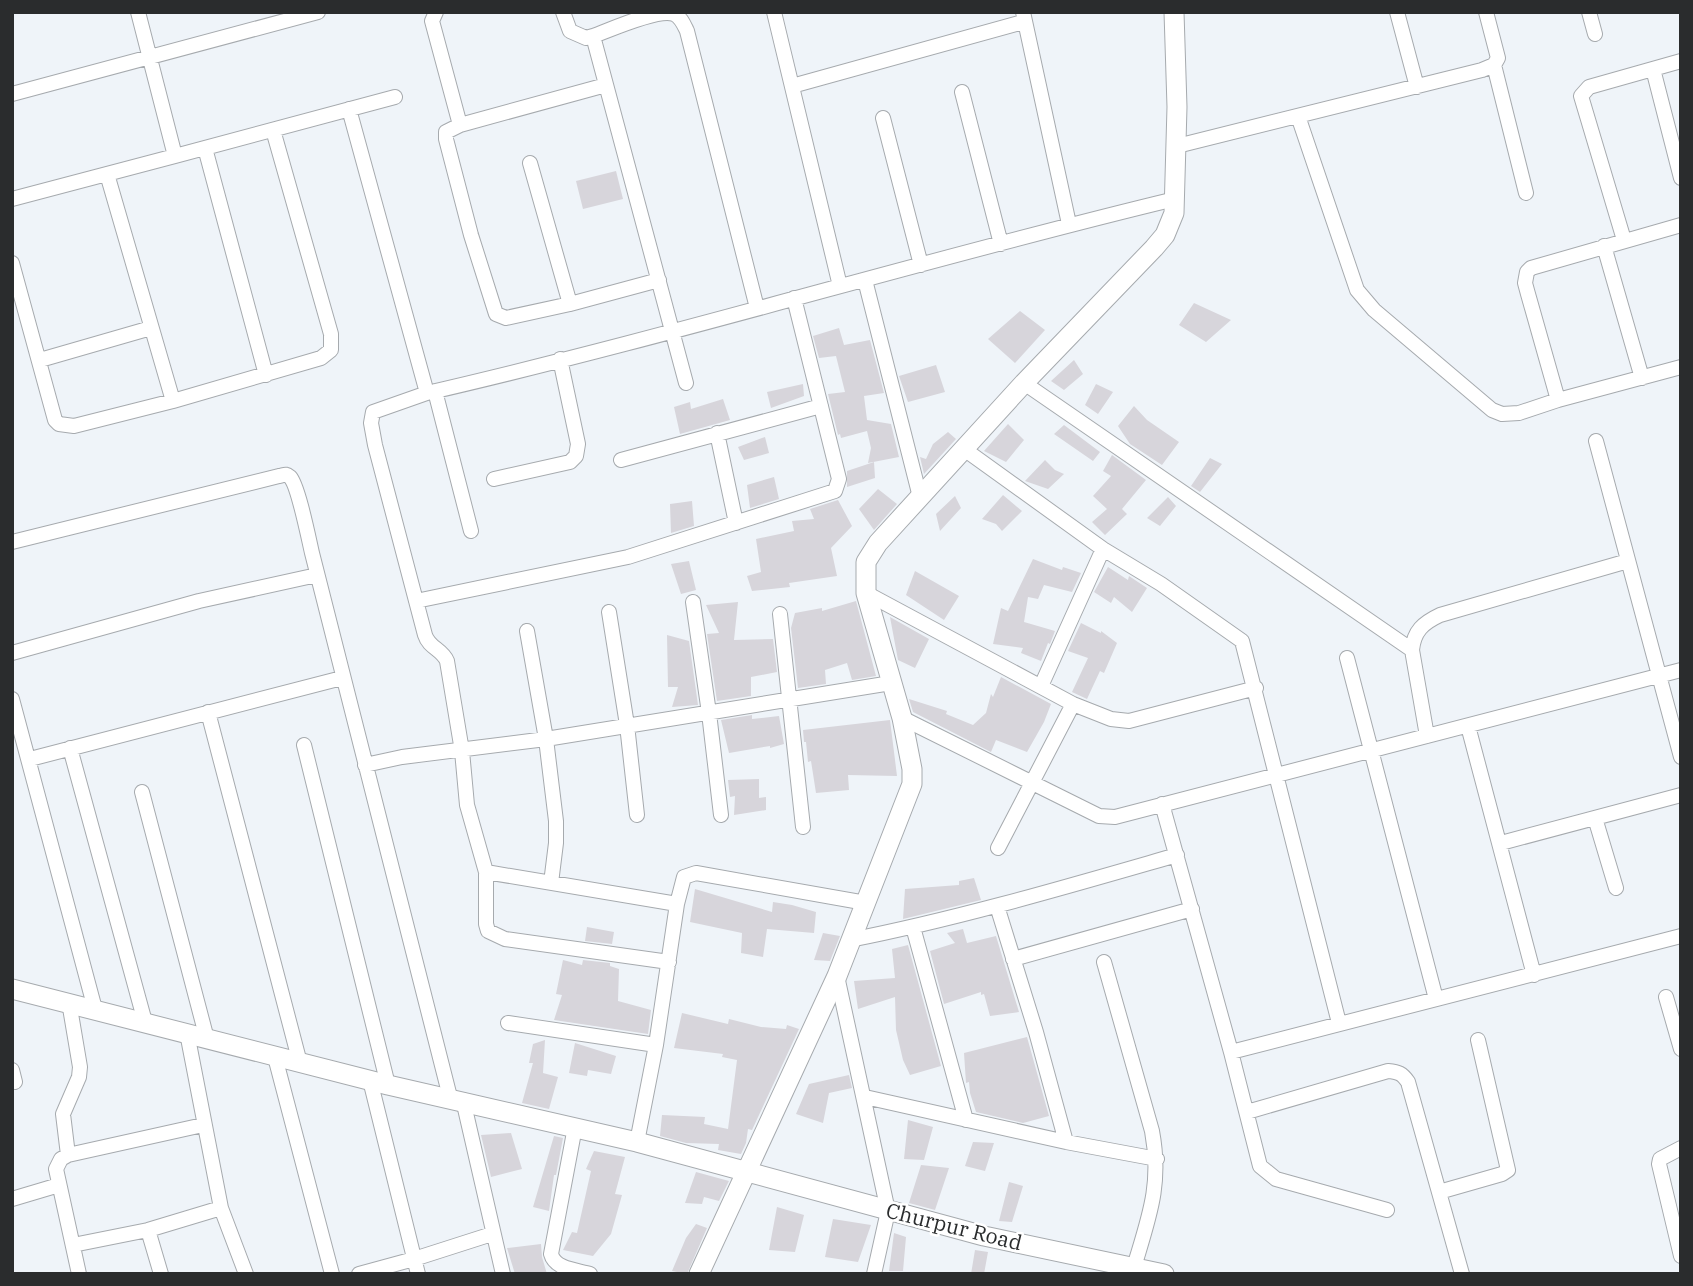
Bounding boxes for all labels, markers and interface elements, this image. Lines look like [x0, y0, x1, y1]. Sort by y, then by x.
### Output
street label: Churpur Road [883, 1196, 1025, 1257]

